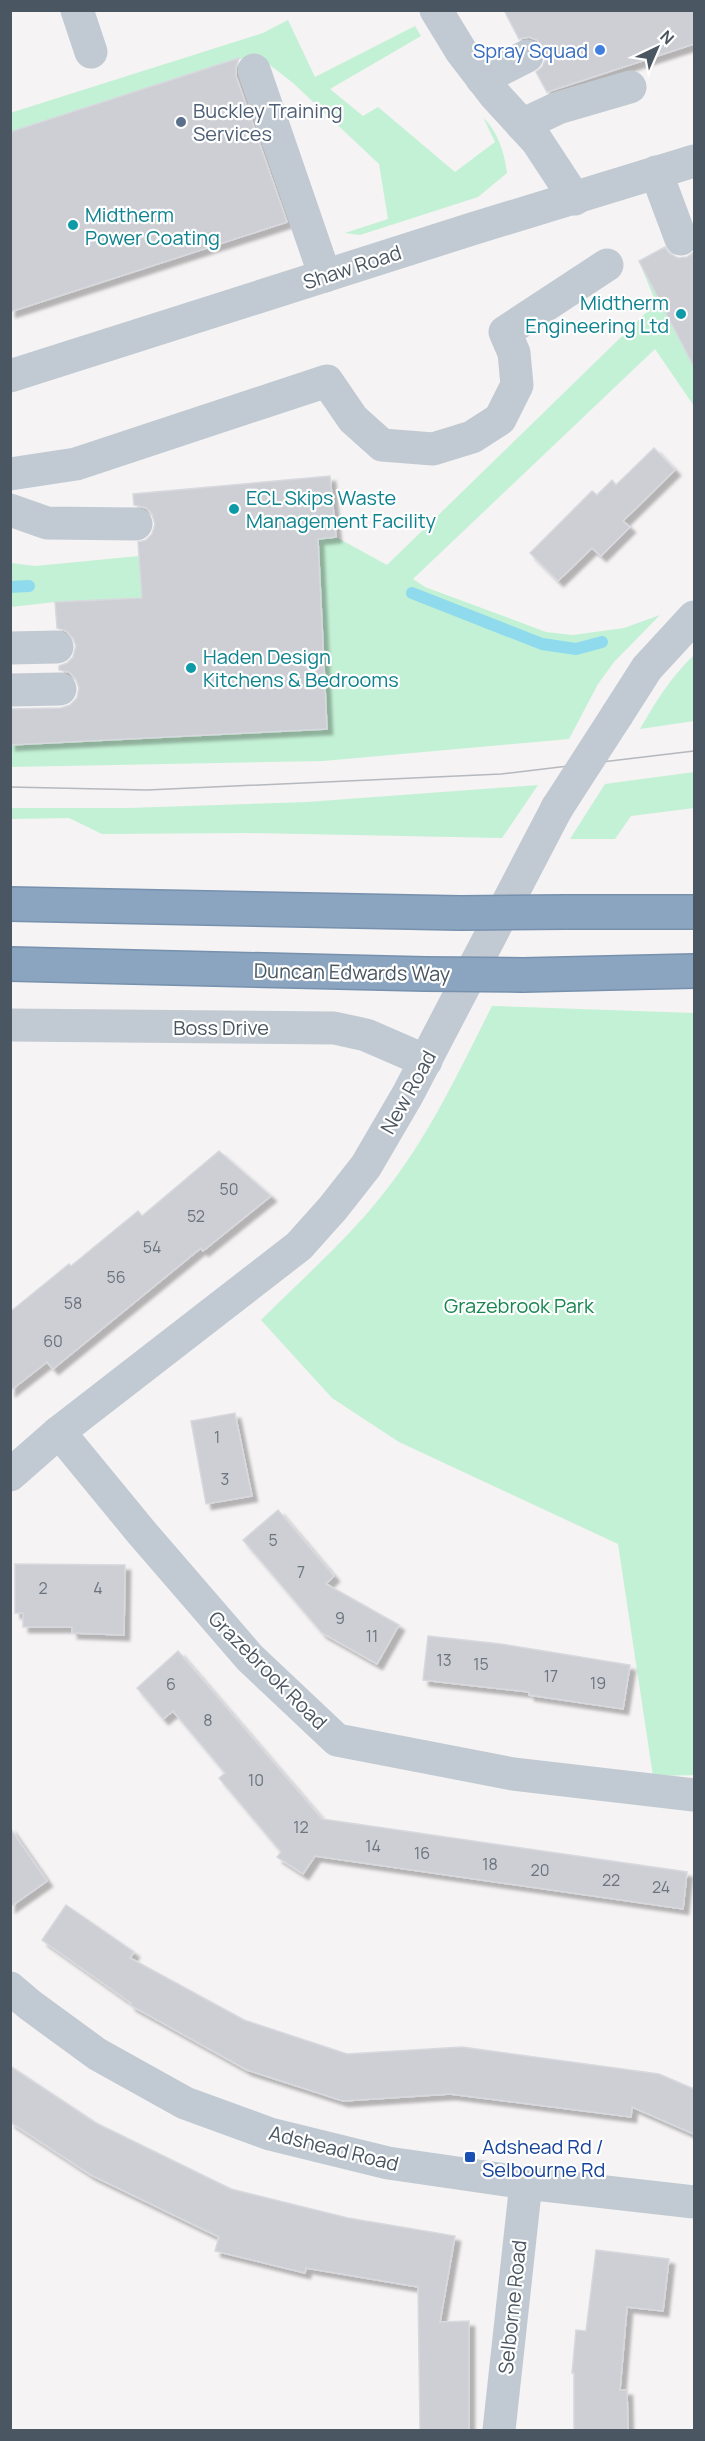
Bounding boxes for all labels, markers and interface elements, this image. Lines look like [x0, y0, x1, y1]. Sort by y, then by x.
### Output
north arrow [627, 18, 687, 78]
text: N [656, 25, 679, 49]
place label: Spray Squad [473, 37, 588, 64]
marker: Spray Squad [593, 43, 607, 57]
place label: Buckley Training Services [193, 97, 343, 147]
marker: Buckley Training Services [174, 115, 188, 129]
place label: Midtherm Power Coating [85, 201, 220, 251]
marker: Midtherm Power Coating [66, 218, 80, 232]
street label: Shaw Road [299, 238, 405, 296]
place label: Midtherm Engineering Ltd [525, 289, 669, 339]
marker: Midtherm Engineering Ltd [674, 307, 688, 321]
place label: ECL Skips Waste Management Facility [246, 484, 437, 534]
marker: ECL Skips Waste Management Facility [227, 502, 241, 516]
place label: Haden Design Kitchens & Bedrooms [203, 643, 399, 693]
marker: Haden Design Kitchens & Bedrooms [184, 661, 198, 675]
street label: Duncan Edwards Way [254, 957, 451, 987]
street label: Boss Drive [173, 1014, 269, 1041]
street label: New Road [374, 1045, 442, 1139]
house number: 50 [220, 1178, 239, 1200]
house number: 52 [187, 1205, 205, 1227]
house number: 54 [143, 1236, 161, 1258]
house number: 56 [106, 1266, 126, 1288]
house number: 58 [64, 1292, 82, 1314]
park label: Grazebrook Park [444, 1292, 595, 1319]
house number: 60 [43, 1330, 63, 1352]
house number: 1 [214, 1426, 220, 1448]
house number: 3 [221, 1468, 229, 1490]
house number: 5 [268, 1529, 278, 1551]
house number: 7 [297, 1561, 305, 1583]
house number: 2 [38, 1577, 48, 1599]
house number: 4 [93, 1577, 103, 1599]
street label: Grazebrook Road [203, 1605, 333, 1735]
house number: 9 [335, 1607, 345, 1629]
house number: 11 [366, 1625, 378, 1647]
house number: 13 [436, 1649, 452, 1671]
house number: 15 [473, 1653, 489, 1675]
house number: 17 [544, 1665, 558, 1687]
house number: 19 [590, 1672, 606, 1694]
house number: 6 [166, 1673, 176, 1695]
house number: 8 [203, 1709, 213, 1731]
house number: 10 [248, 1769, 264, 1791]
house number: 12 [293, 1816, 309, 1838]
house number: 14 [365, 1835, 381, 1857]
house number: 16 [414, 1842, 430, 1864]
house number: 18 [482, 1853, 498, 1875]
house number: 20 [531, 1859, 549, 1881]
house number: 22 [602, 1869, 620, 1891]
house number: 24 [652, 1876, 670, 1898]
street label: Adshead Road [266, 2119, 402, 2177]
place label: Adshead Rd / Selbourne Rd [482, 2133, 605, 2183]
marker: Adshead Rd / Selbourne Rd [463, 2150, 477, 2164]
street label: Selborne Road [492, 2239, 532, 2375]

